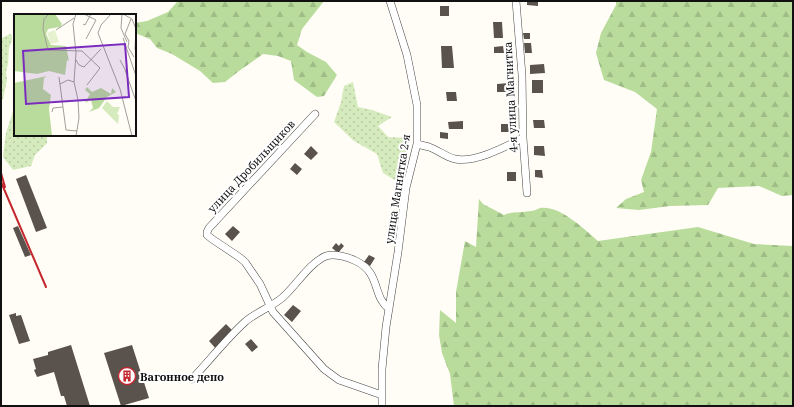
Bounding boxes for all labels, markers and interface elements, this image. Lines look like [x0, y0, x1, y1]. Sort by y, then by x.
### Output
inset map [14, 14, 136, 136]
street label: 4-я улица Магнитка [500, 41, 520, 153]
street label: улица Дробильщиков [204, 116, 298, 216]
street label: улица Магнитка 2-я [381, 133, 413, 245]
building icon: Вагонное депо [117, 366, 137, 386]
place label: Вагонное депо [140, 369, 224, 384]

